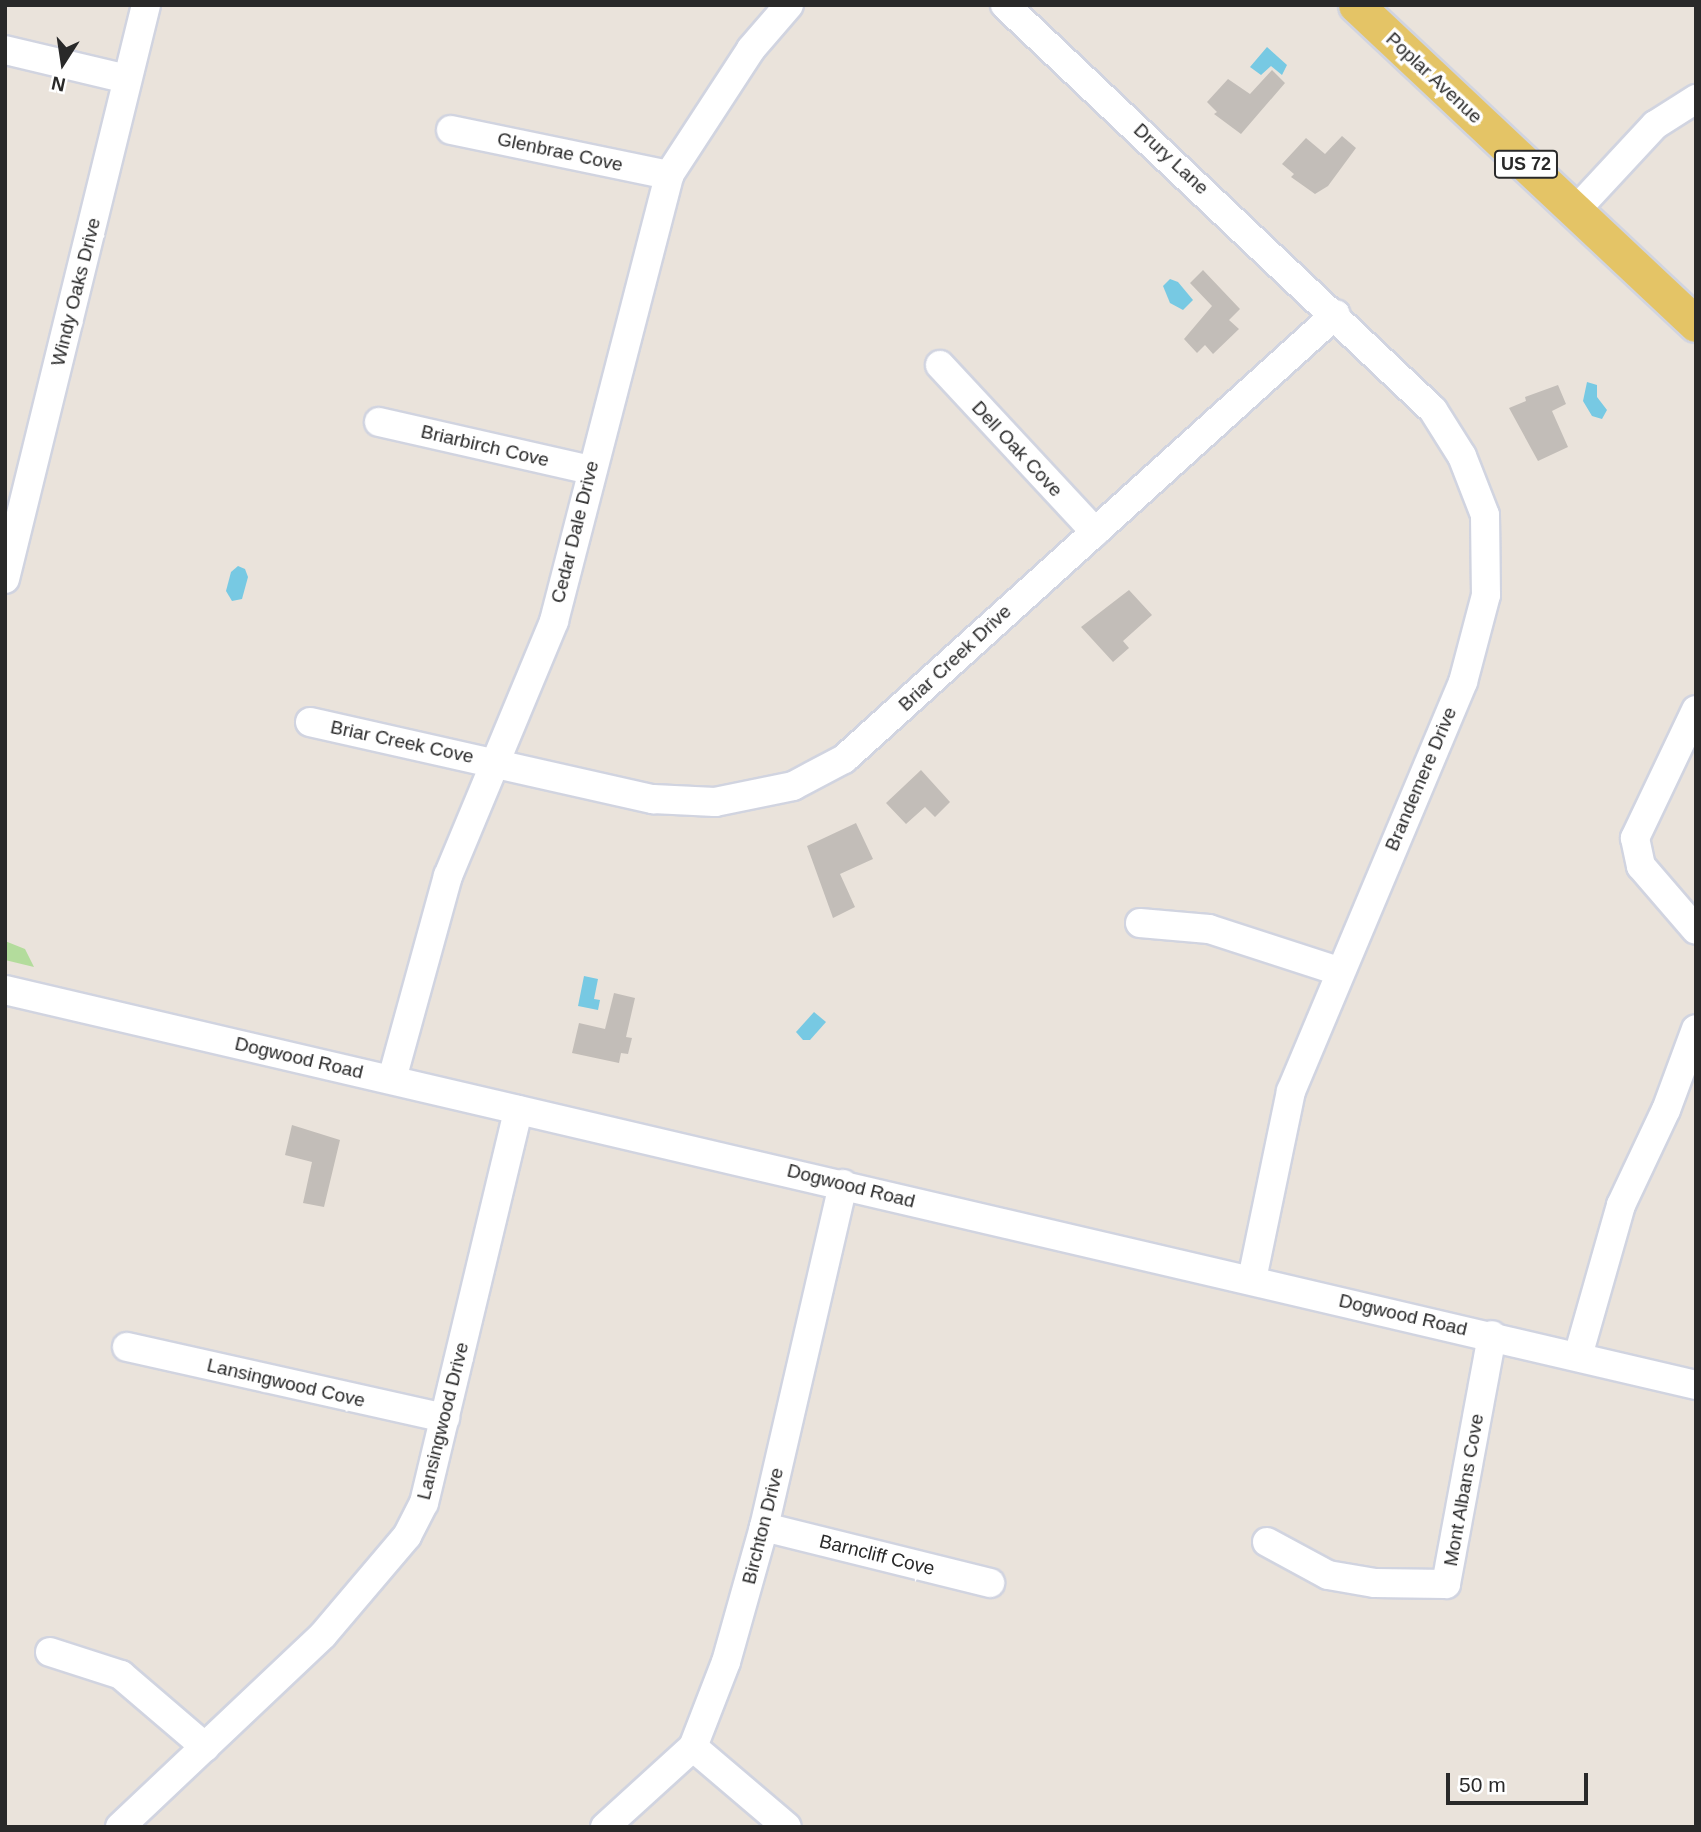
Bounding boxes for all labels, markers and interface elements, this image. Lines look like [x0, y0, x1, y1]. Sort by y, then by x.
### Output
street label: Poplar Avenue [1381, 27, 1487, 129]
north arrow [28, 28, 98, 98]
text: N [50, 72, 67, 96]
street label: Drury Lane [1129, 119, 1213, 199]
street label: Glenbrae Cove [495, 128, 625, 176]
road number: US 72 [1493, 149, 1559, 178]
street label: Windy Oaks Drive [47, 215, 105, 369]
street label: Dell Oak Cove [967, 396, 1067, 502]
street label: Briarbirch Cove [419, 420, 551, 472]
street label: Cedar Dale Drive [546, 459, 604, 605]
street label: Briar Creek Drive [894, 600, 1016, 716]
street label: Brandemere Drive [1380, 704, 1462, 854]
street label: Briar Creek Cove [328, 716, 476, 768]
street label: Dogwood Road [233, 1032, 365, 1084]
street label: Dogwood Road [785, 1159, 917, 1213]
street label: Dogwood Road [1337, 1289, 1469, 1341]
street label: Lansingwood Drive [412, 1340, 474, 1502]
street label: Lansingwood Cove [205, 1354, 367, 1412]
street label: Mont Albans Cove [1439, 1412, 1489, 1568]
street label: Birchton Drive [738, 1465, 788, 1587]
street label: Barncliff Cove [817, 1530, 937, 1580]
scale bar [1449, 1758, 1591, 1802]
text: 50 m [1459, 1773, 1506, 1796]

